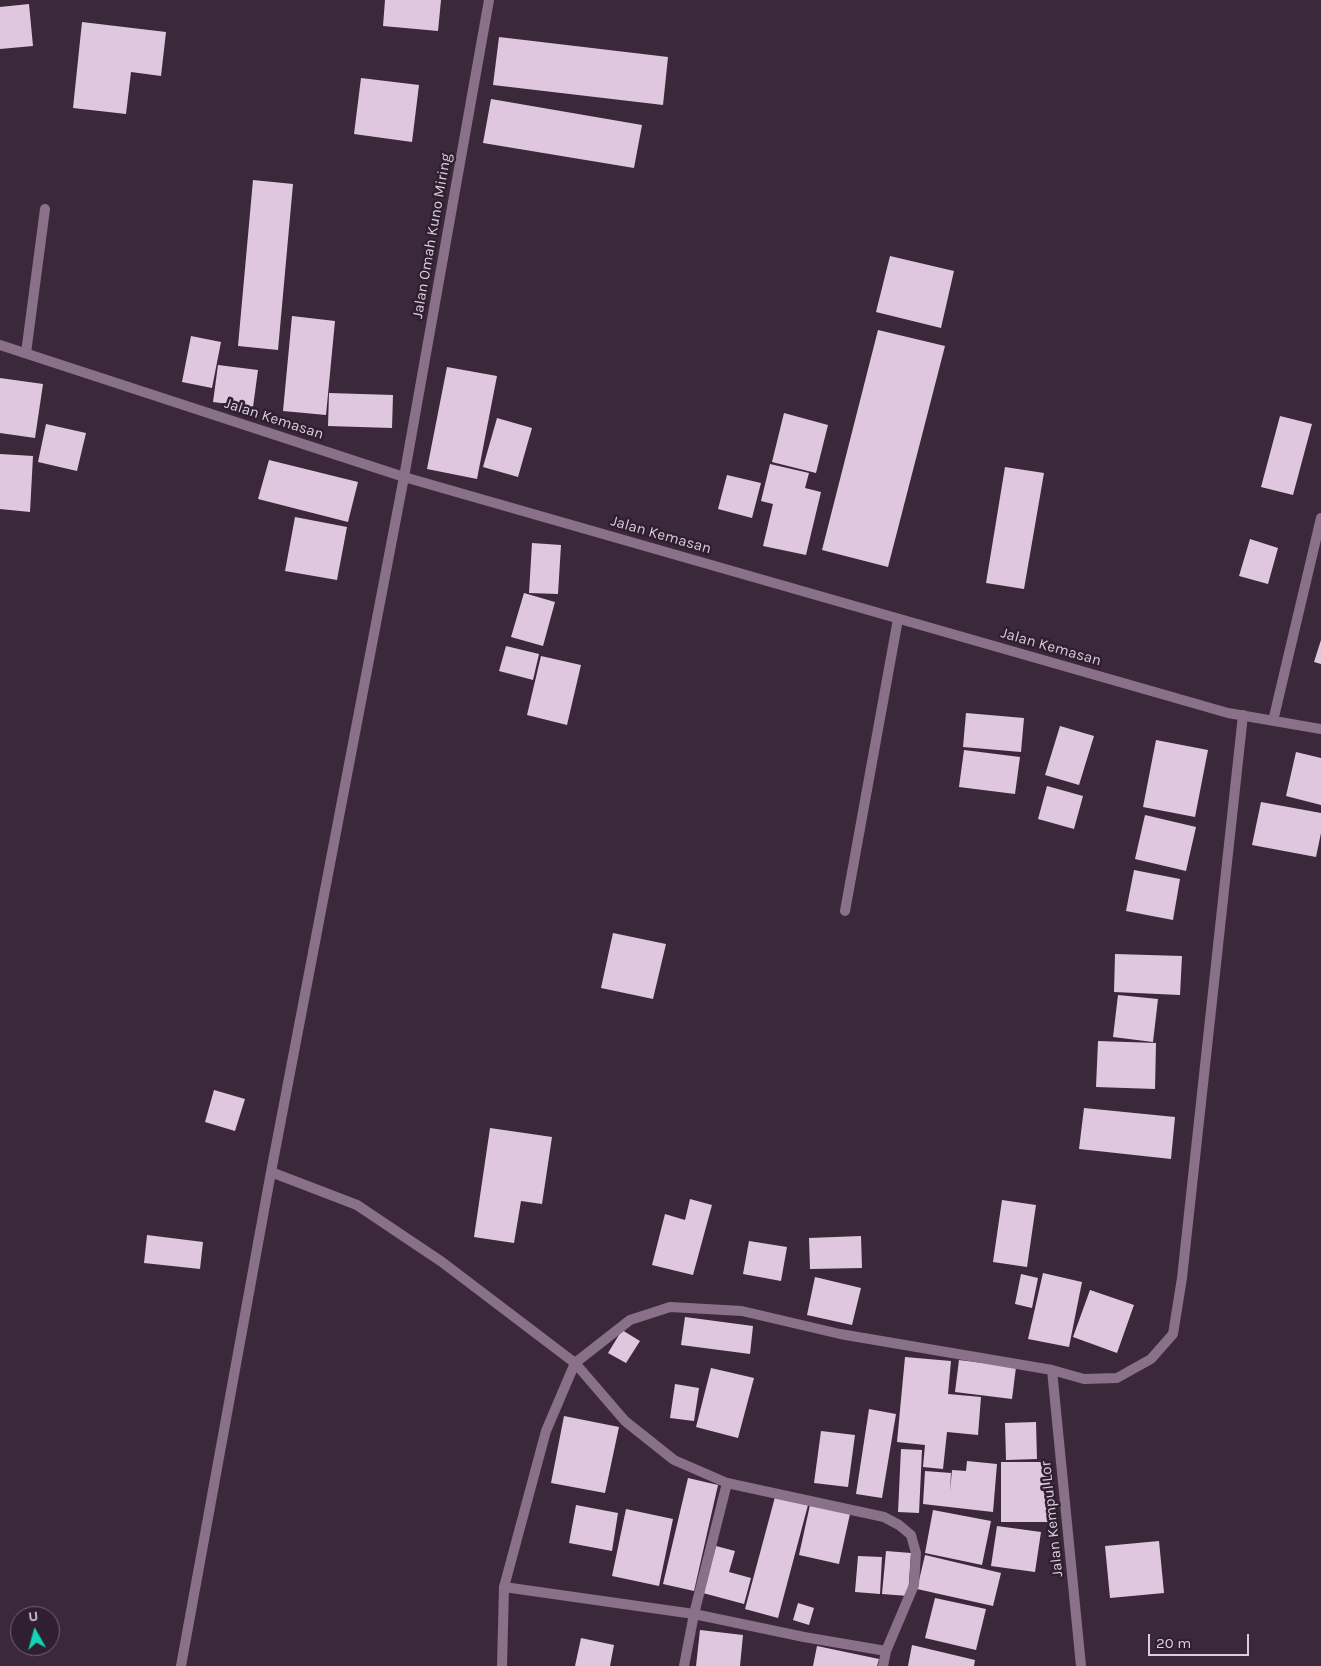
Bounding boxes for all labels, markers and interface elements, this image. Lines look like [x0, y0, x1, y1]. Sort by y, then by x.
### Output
street label: Jalan Omah Kuno Miring [409, 152, 455, 320]
street label: Jalan Kemasan [222, 394, 326, 444]
street label: Jalan Kemasan [609, 512, 713, 558]
street label: Jalan Kemasan [999, 624, 1103, 670]
street label: Jalan Kempul Lor [1037, 1460, 1067, 1578]
north arrow [10, 1606, 60, 1656]
text: U [27, 1608, 39, 1626]
scale bar [1151, 1624, 1252, 1656]
text: 20 m [1156, 1634, 1191, 1652]

